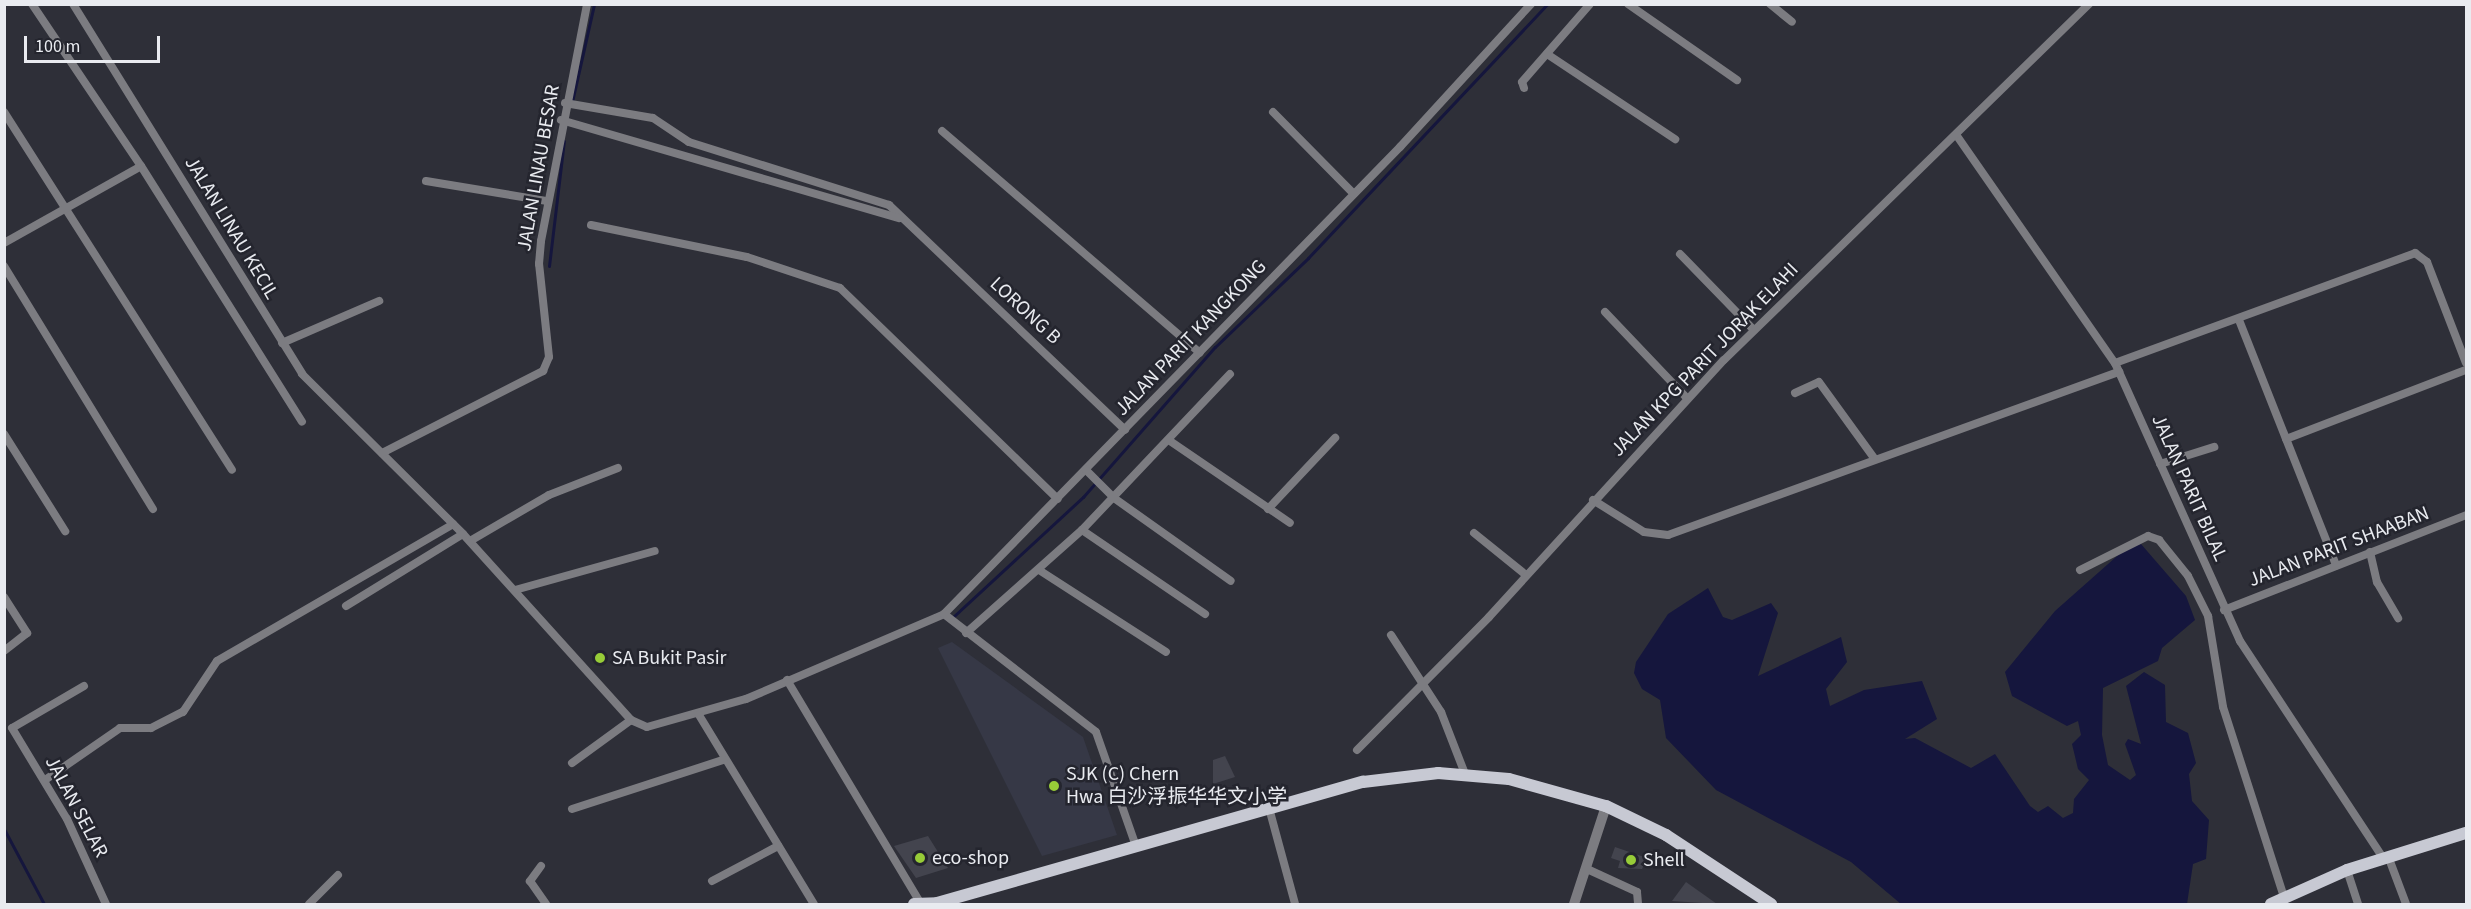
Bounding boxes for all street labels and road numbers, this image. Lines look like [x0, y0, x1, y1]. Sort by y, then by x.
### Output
street label: JALAN LINAU BESAR [513, 83, 565, 253]
street label: JALAN LINAU KECIL [179, 152, 283, 304]
street label: JALAN PARIT KANGKONG [1110, 255, 1272, 421]
street label: JALAN KPG PARIT JORAK ELAHI [1606, 258, 1804, 462]
street label: LORONG B [985, 272, 1065, 350]
street label: JALAN PARIT BILAL [2146, 411, 2232, 565]
street label: JALAN PARIT SHAABAN [2245, 501, 2433, 593]
street label: JALAN SELAR [39, 752, 113, 862]

